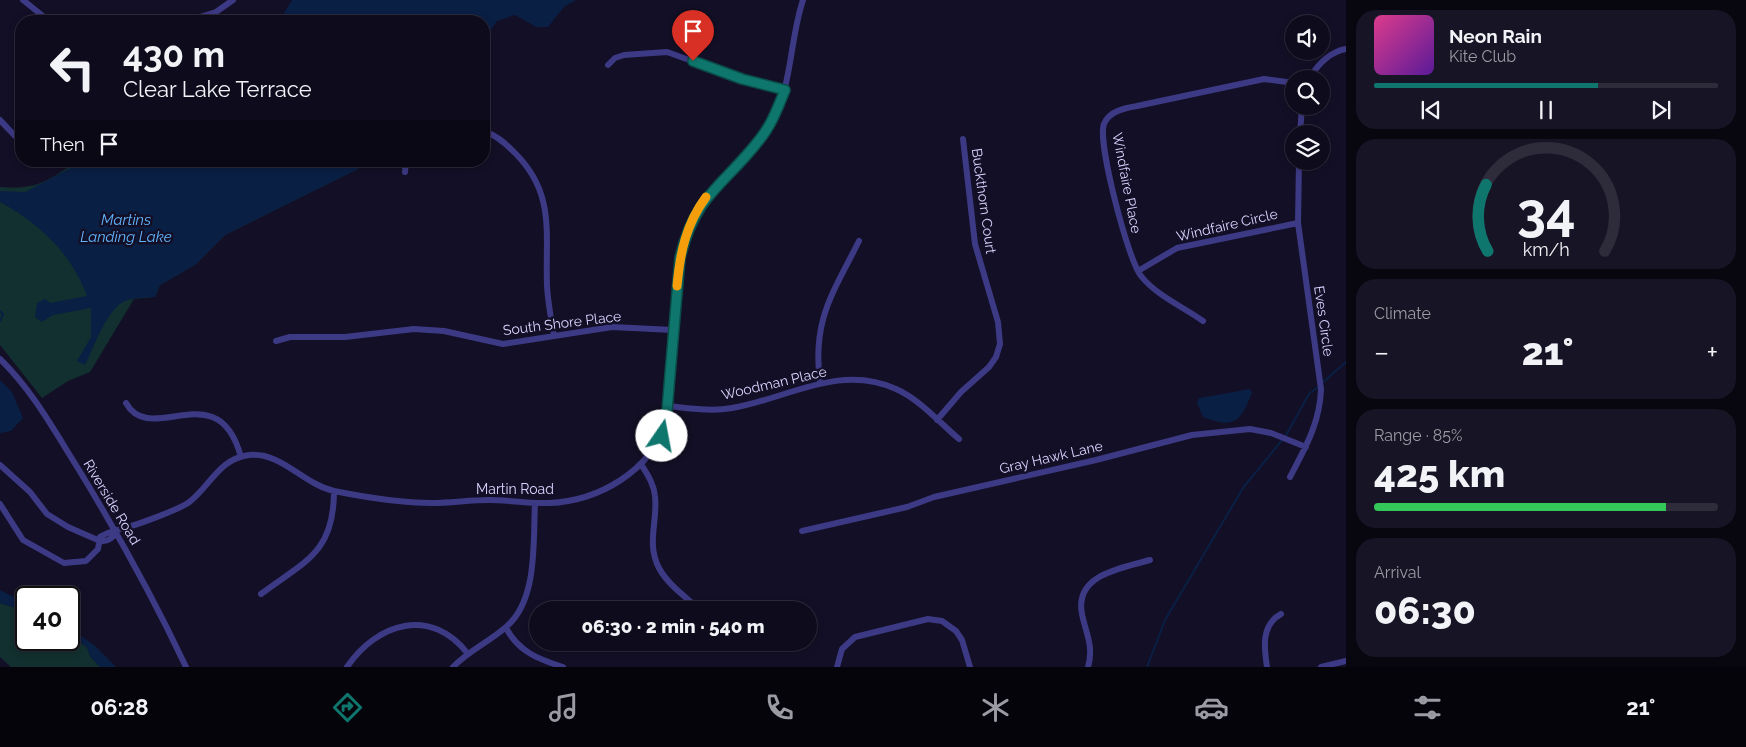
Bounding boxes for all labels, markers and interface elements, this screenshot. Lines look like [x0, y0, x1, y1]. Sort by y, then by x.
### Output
pin [672, 10, 714, 61]
map controls [1285, 15, 1330, 170]
button: sound [1285, 15, 1330, 60]
icon: arrive [679, 17, 707, 45]
text: Neon Rain [1449, 25, 1542, 47]
text: 430 m [123, 34, 225, 75]
icon: left [40, 35, 105, 100]
text: Kite Club [1449, 47, 1516, 66]
button: search [1285, 70, 1330, 115]
text: Clear Lake Terrace [123, 76, 312, 102]
icon: previous [1417, 96, 1445, 124]
icon: pause [1532, 96, 1560, 124]
icon: next [1647, 96, 1675, 124]
button: layers [1285, 125, 1330, 170]
icon: arrive [95, 130, 123, 158]
street label: Windfaire Place [1109, 131, 1145, 235]
text: Then [40, 133, 85, 155]
street label: Buckthorn Court [969, 147, 999, 255]
text: 34 [1517, 181, 1575, 242]
street label: Windfaire Circle [1175, 206, 1279, 244]
water label: Martins Landing Lake [80, 211, 172, 246]
text: km/h [1522, 239, 1570, 260]
street label: Eves Circle [1311, 285, 1337, 357]
text: Climate [1374, 304, 1431, 323]
street label: South Shore Place [502, 308, 622, 338]
text: 21° [1522, 329, 1574, 374]
text: − [1374, 336, 1389, 369]
text: + [1706, 336, 1718, 369]
street label: Woodman Place [720, 363, 828, 403]
position arrow [635, 409, 687, 461]
text: Range · 85% [1374, 426, 1462, 445]
street label: Gray Hawk Lane [998, 437, 1104, 477]
text: 425 km [1374, 451, 1505, 496]
street label: Riverside Road [80, 457, 144, 547]
street label: Martin Road [476, 481, 554, 497]
text: Arrival [1374, 563, 1421, 582]
speed limit sign: 40 [15, 586, 80, 651]
text: 06:30 [1374, 588, 1476, 633]
text: 06:30 · 2 min · 540 m [581, 615, 765, 637]
icon: directions [330, 690, 365, 725]
icon: music [546, 690, 581, 725]
icon: phone [762, 690, 797, 725]
icon: climate [978, 690, 1013, 725]
icon: car [1194, 690, 1229, 725]
icon: filters [1410, 690, 1445, 725]
text: 06:28 [91, 694, 149, 720]
text: 21° [1626, 694, 1655, 720]

